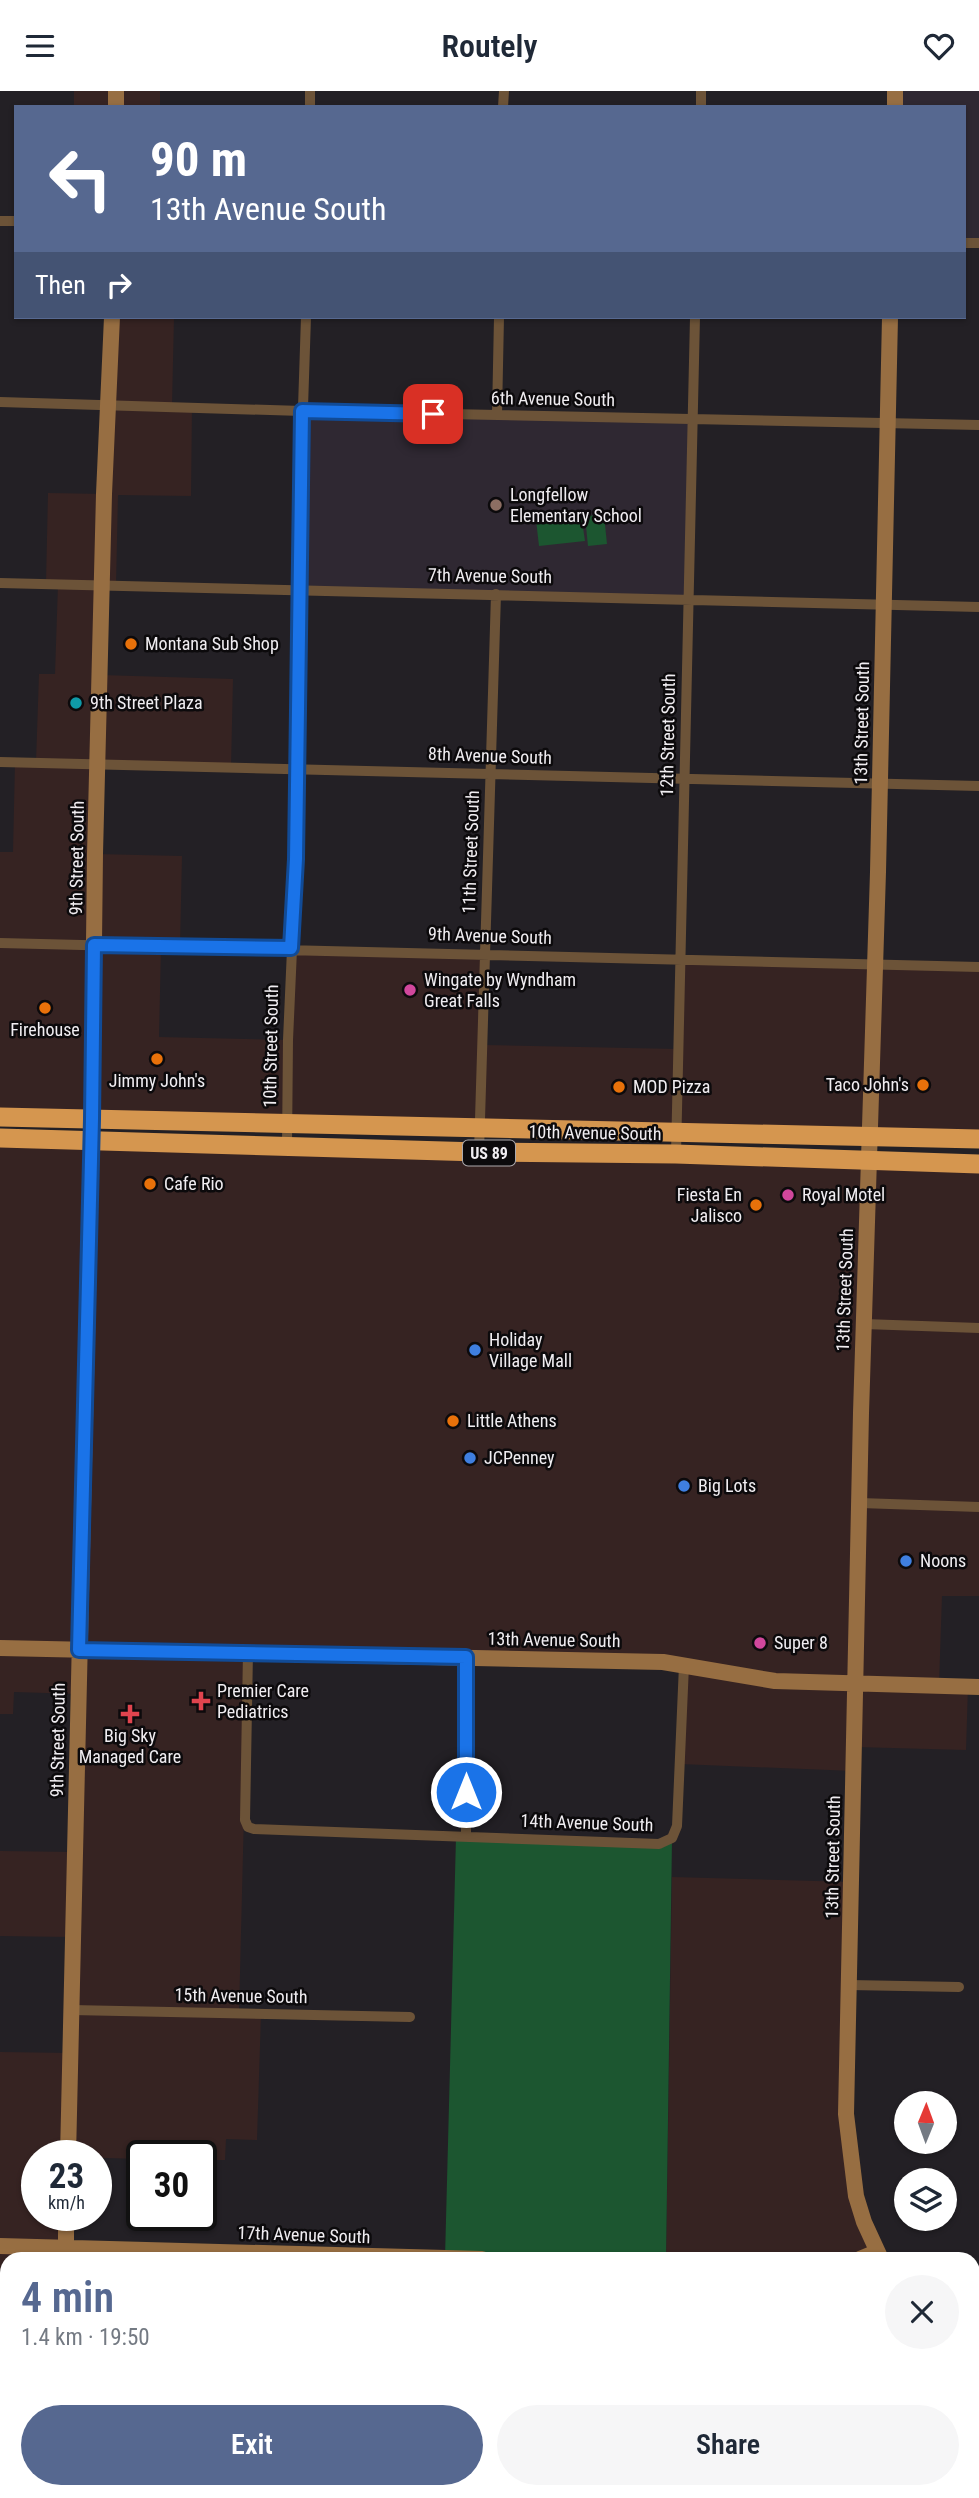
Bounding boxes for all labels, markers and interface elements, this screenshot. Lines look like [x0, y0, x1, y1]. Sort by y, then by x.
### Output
icon: menu [21, 27, 59, 65]
text: Routely [441, 27, 538, 65]
icon: heart [920, 27, 958, 65]
text: 90 m [150, 131, 247, 188]
icon: left [35, 133, 126, 224]
text: 13th Avenue South [150, 190, 386, 228]
icon: right [100, 266, 138, 304]
text: Then [35, 270, 86, 300]
pin [403, 384, 463, 444]
street label: 6th Avenue South [491, 387, 615, 410]
icon: arrive [414, 395, 452, 433]
place label: Longfellow Elementary School [510, 484, 642, 526]
marker: Longfellow Elementary School [488, 497, 504, 513]
street label: 7th Avenue South [428, 564, 552, 587]
place label: Montana Sub Shop [145, 633, 279, 654]
marker: Montana Sub Shop [123, 636, 139, 652]
street label: 13th Street South [850, 661, 873, 785]
street label: 12th Street South [656, 673, 679, 797]
place label: 9th Street Plaza [90, 692, 203, 713]
marker: 9th Street Plaza [68, 695, 84, 711]
street label: 8th Avenue South [428, 743, 552, 768]
street label: 11th Street South [458, 790, 483, 914]
street label: 9th Street South [65, 801, 88, 915]
street label: 9th Avenue South [428, 923, 552, 948]
place label: Wingate by Wyndham Great Falls [424, 969, 576, 1011]
marker: Wingate by Wyndham Great Falls [402, 982, 418, 998]
street label: 10th Street South [259, 984, 282, 1108]
marker: Firehouse [37, 1000, 53, 1016]
place label: Firehouse [10, 1019, 80, 1040]
marker: Jimmy John's [149, 1051, 165, 1067]
place label: Jimmy John's [109, 1070, 205, 1091]
place label: Taco John's [826, 1074, 909, 1095]
place label: MOD Pizza [633, 1076, 710, 1097]
marker: Taco John's [915, 1077, 931, 1093]
marker: MOD Pizza [611, 1079, 627, 1095]
street label: 10th Avenue South [528, 1121, 662, 1144]
road number: US 89 [463, 1141, 515, 1165]
place label: Cafe Rio [164, 1173, 224, 1194]
marker: Cafe Rio [142, 1176, 158, 1192]
place label: Fiesta En Jalisco [677, 1184, 742, 1226]
place label: Royal Motel [802, 1184, 885, 1205]
marker: Royal Motel [780, 1187, 796, 1203]
marker: Fiesta En Jalisco [748, 1197, 764, 1213]
street label: 13th Street South [832, 1228, 857, 1352]
place label: Holiday Village Mall [489, 1329, 572, 1371]
marker: Holiday Village Mall [467, 1342, 483, 1358]
place label: Little Athens [467, 1410, 557, 1431]
marker: Little Athens [445, 1413, 461, 1429]
place label: JCPenney [484, 1447, 555, 1468]
marker: JCPenney [462, 1450, 478, 1466]
place label: Big Lots [698, 1475, 756, 1496]
marker: Big Lots [676, 1478, 692, 1494]
place label: Noons [920, 1550, 966, 1571]
marker: Noons [898, 1553, 914, 1569]
street label: 13th Avenue South [487, 1628, 621, 1651]
place label: Super 8 [774, 1632, 828, 1653]
marker: Super 8 [752, 1635, 768, 1651]
place label: Premier Care Pediatrics [217, 1680, 309, 1722]
street label: 9th Street South [46, 1683, 69, 1797]
marker: Premier Care Pediatrics [191, 1691, 211, 1711]
marker: Big Sky Managed Care [122, 1706, 138, 1722]
place label: Big Sky Managed Care [79, 1725, 181, 1767]
position arrow [429, 1755, 503, 1829]
street label: 13th Street South [821, 1795, 844, 1919]
street label: 14th Avenue South [520, 1810, 654, 1835]
street label: 15th Avenue South [174, 1984, 308, 2007]
north arrow [894, 2091, 957, 2154]
map controls [894, 2091, 957, 2231]
speed limit sign: 30 [126, 2140, 217, 2231]
text: 23 [49, 2156, 84, 2197]
button: layers [894, 2168, 957, 2231]
text: km/h [48, 2192, 85, 2213]
street label: 17th Avenue South [237, 2222, 371, 2247]
text: 4 min [21, 2273, 114, 2322]
button: close [885, 2275, 959, 2349]
text: 1.4 km · 19:50 [21, 2324, 150, 2351]
button: Exit [21, 2405, 483, 2485]
button: Share [497, 2405, 959, 2485]

